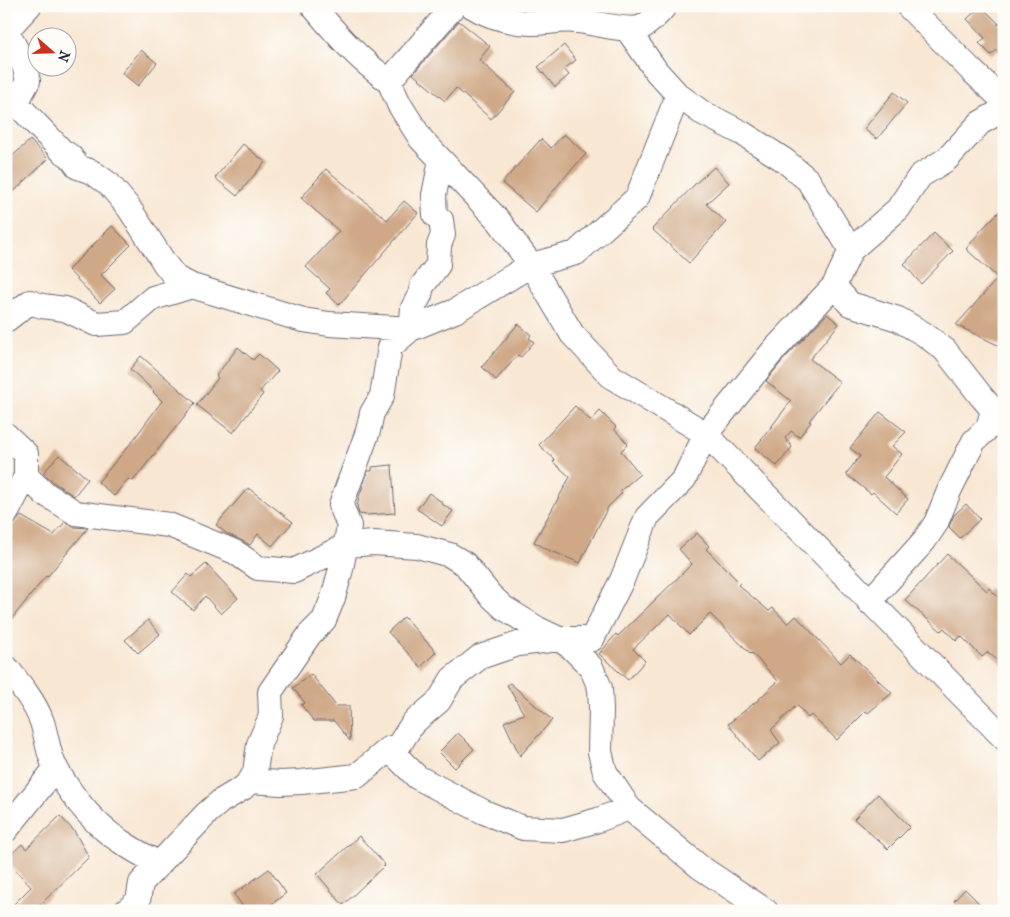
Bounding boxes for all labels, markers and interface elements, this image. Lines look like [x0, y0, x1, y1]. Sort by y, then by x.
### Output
north arrow [28, 28, 78, 78]
text: N [54, 48, 74, 65]

